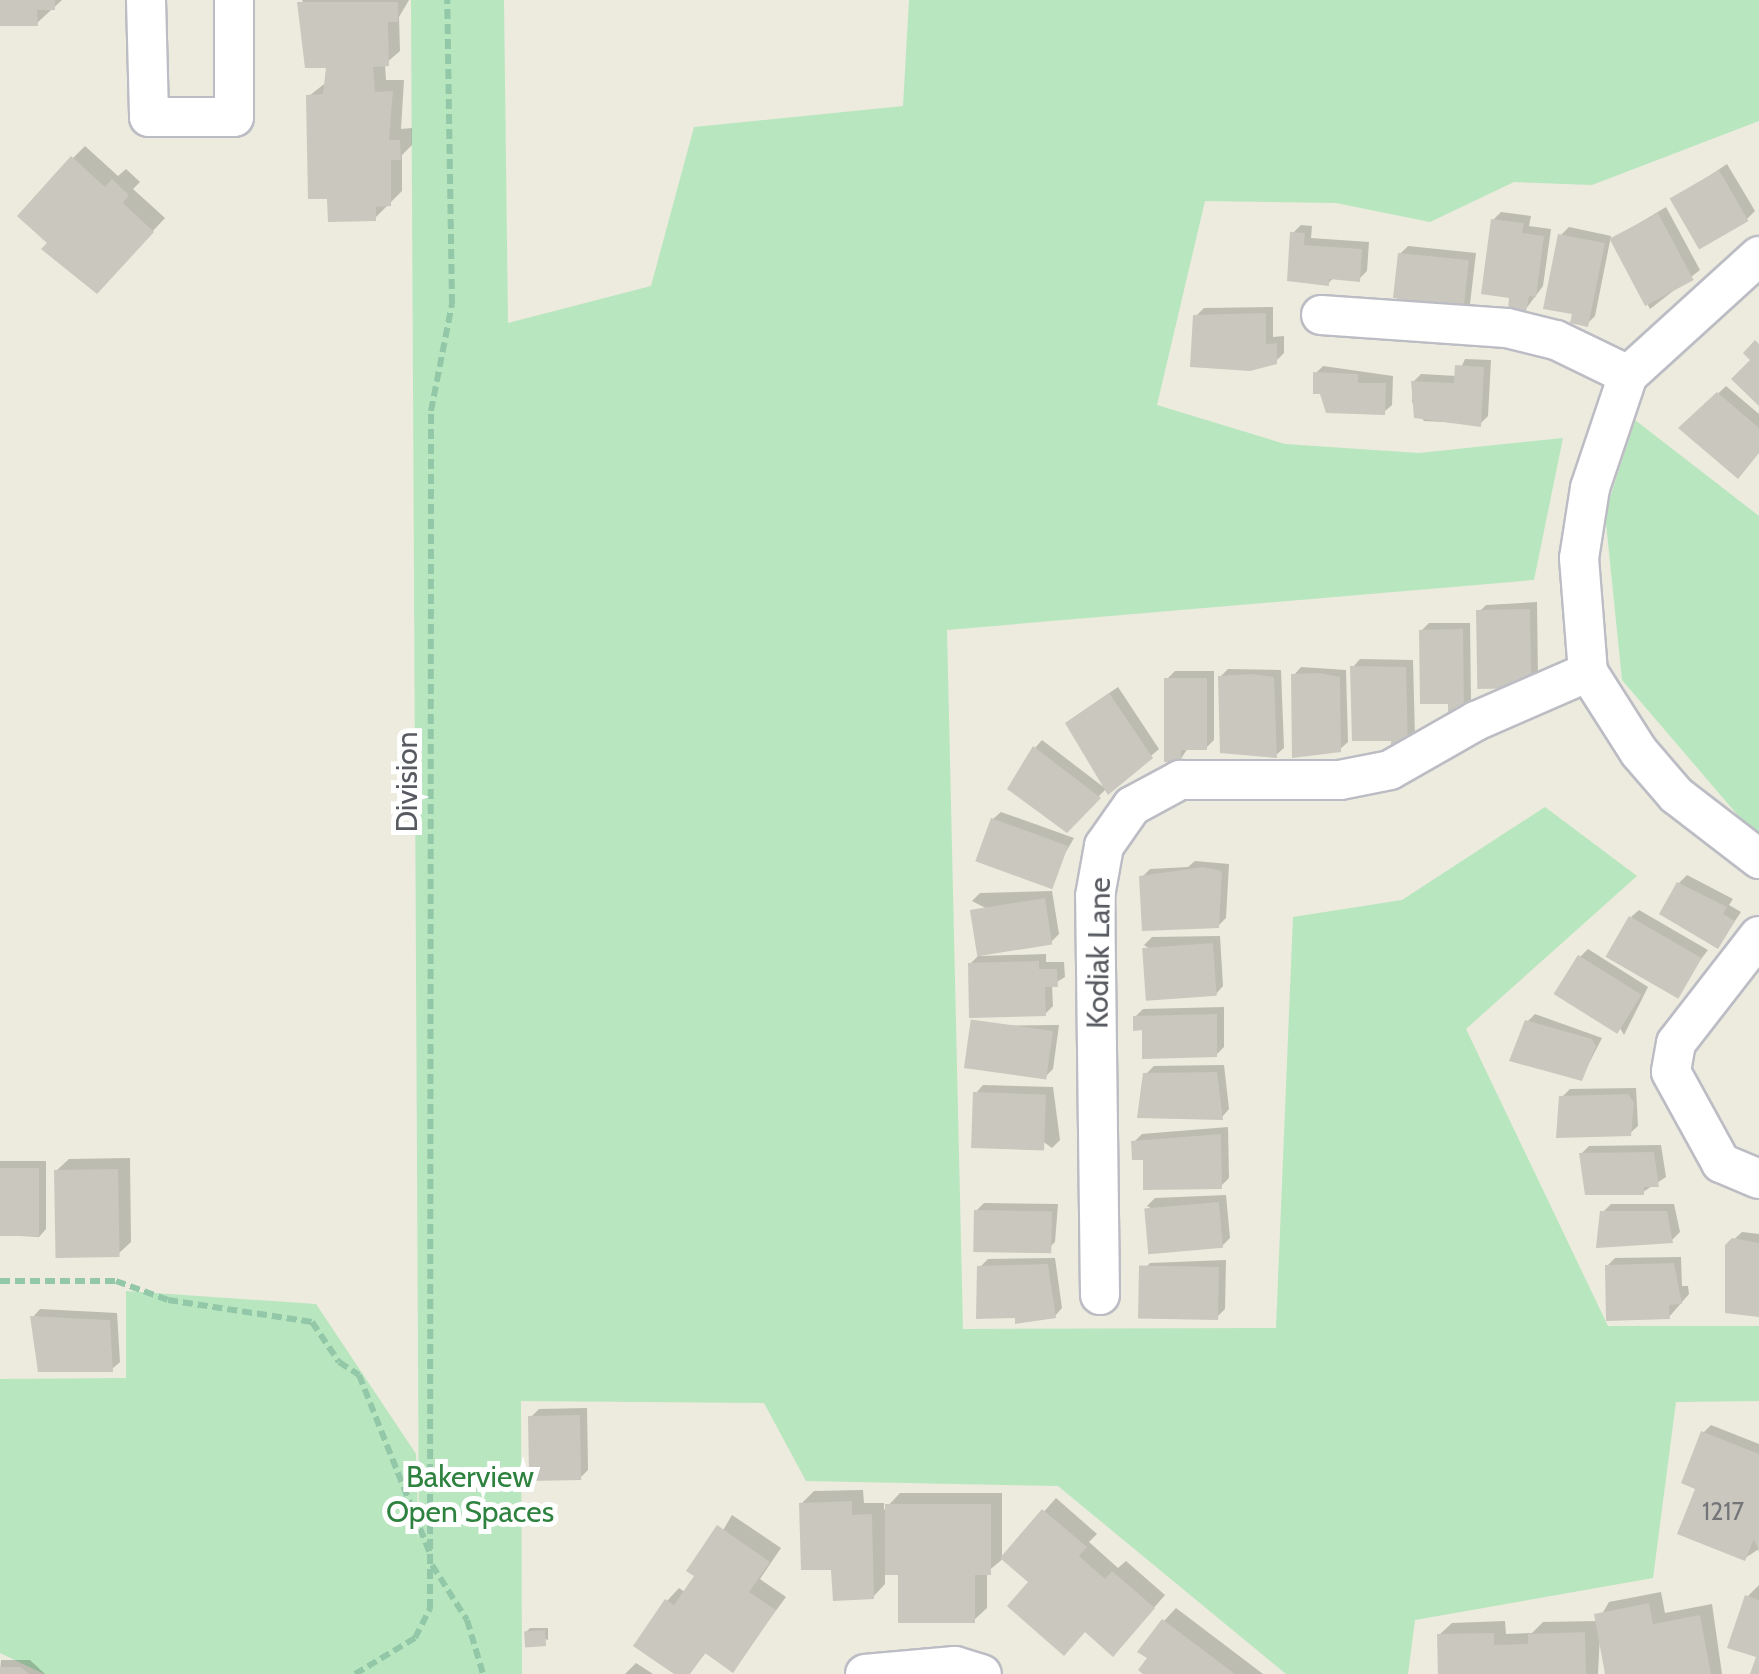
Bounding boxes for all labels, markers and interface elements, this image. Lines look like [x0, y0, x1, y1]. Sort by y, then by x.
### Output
street label: Division [389, 731, 425, 833]
street label: Kodiak Lane [1080, 877, 1118, 1029]
park label: Bakerview Open Spaces [386, 1459, 554, 1530]
house number: 1217 [1702, 1496, 1744, 1526]

